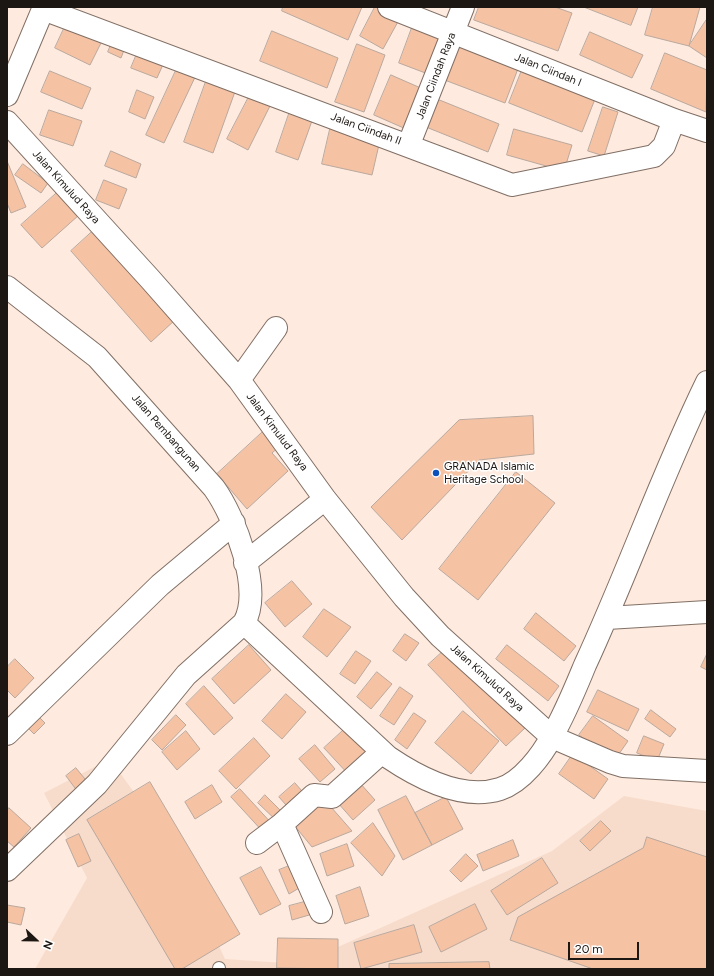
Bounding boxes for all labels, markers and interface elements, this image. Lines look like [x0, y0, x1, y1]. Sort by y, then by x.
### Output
street label: Jalan Ciindah Raya [413, 31, 459, 121]
street label: Jalan Ciindah I [513, 51, 583, 89]
street label: Jalan Ciindah II [329, 110, 403, 148]
street label: Jalan Kimulud Raya [30, 148, 102, 226]
street label: Jalan Kimulud Raya [243, 390, 311, 474]
street label: Jalan Pembangunan [129, 392, 203, 474]
place label: GRANADA Islamic Heritage School [444, 460, 534, 486]
marker: GRANADA Islamic Heritage School [431, 468, 441, 478]
street label: Jalan Kimulud Raya [448, 642, 526, 714]
north arrow [16, 920, 56, 960]
scale bar [570, 934, 641, 960]
text: N [40, 938, 55, 951]
text: 20 m [575, 942, 603, 956]

